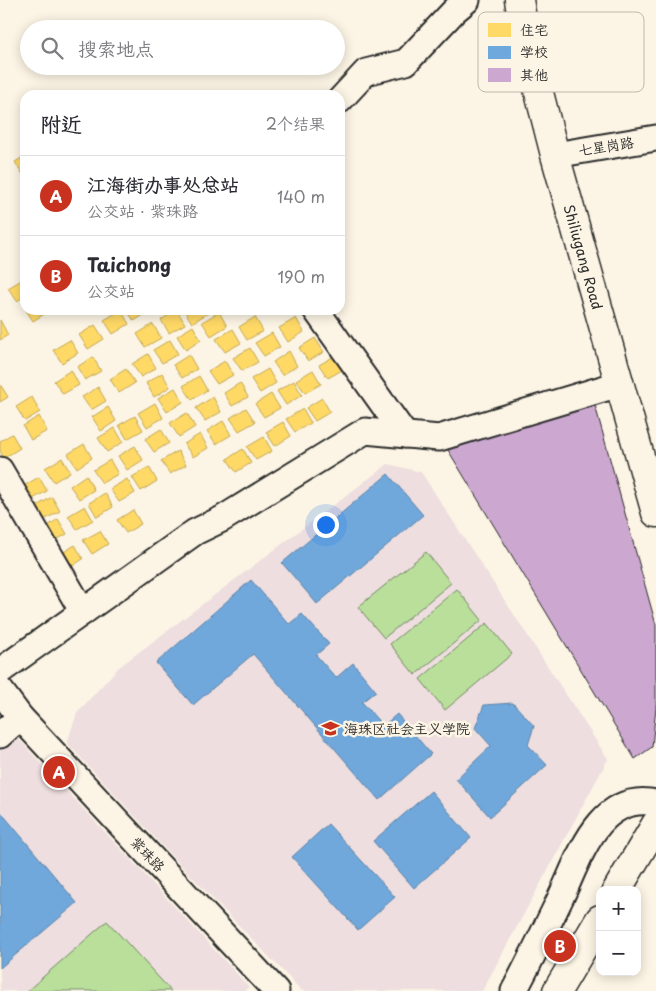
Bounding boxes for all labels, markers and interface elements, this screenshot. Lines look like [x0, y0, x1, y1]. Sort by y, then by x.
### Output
legend [478, 12, 644, 92]
text: 住宅 [520, 19, 548, 40]
search box [20, 20, 345, 75]
icon: search [38, 34, 66, 62]
text: 搜索地点 [78, 34, 154, 62]
text: 学校 [520, 41, 548, 62]
text: 其他 [520, 64, 548, 85]
text: 附近 [40, 107, 82, 139]
text: 2个结果 [266, 111, 325, 135]
street label: 七星岗路 [577, 131, 635, 161]
text: 江海街办事处总站 [87, 170, 239, 198]
text: A [50, 184, 62, 208]
text: 140 m [277, 184, 325, 208]
text: 公交站 · 紫珠路 [87, 198, 198, 222]
street label: Shiliugang Road [559, 202, 609, 312]
text: Taichong [87, 250, 172, 278]
text: B [51, 264, 61, 288]
text: 190 m [277, 264, 325, 288]
text: 公交站 [87, 278, 135, 302]
your location [313, 512, 339, 538]
school or university icon: 海珠区社会主义学院 [320, 718, 340, 738]
place label: 海珠区社会主义学院 [344, 718, 470, 739]
pin: A [43, 753, 75, 791]
street label: 紫珠路 [126, 831, 170, 877]
map controls [596, 886, 641, 976]
button: + [596, 886, 641, 931]
pin: B [544, 927, 576, 965]
button: − [596, 931, 641, 976]

